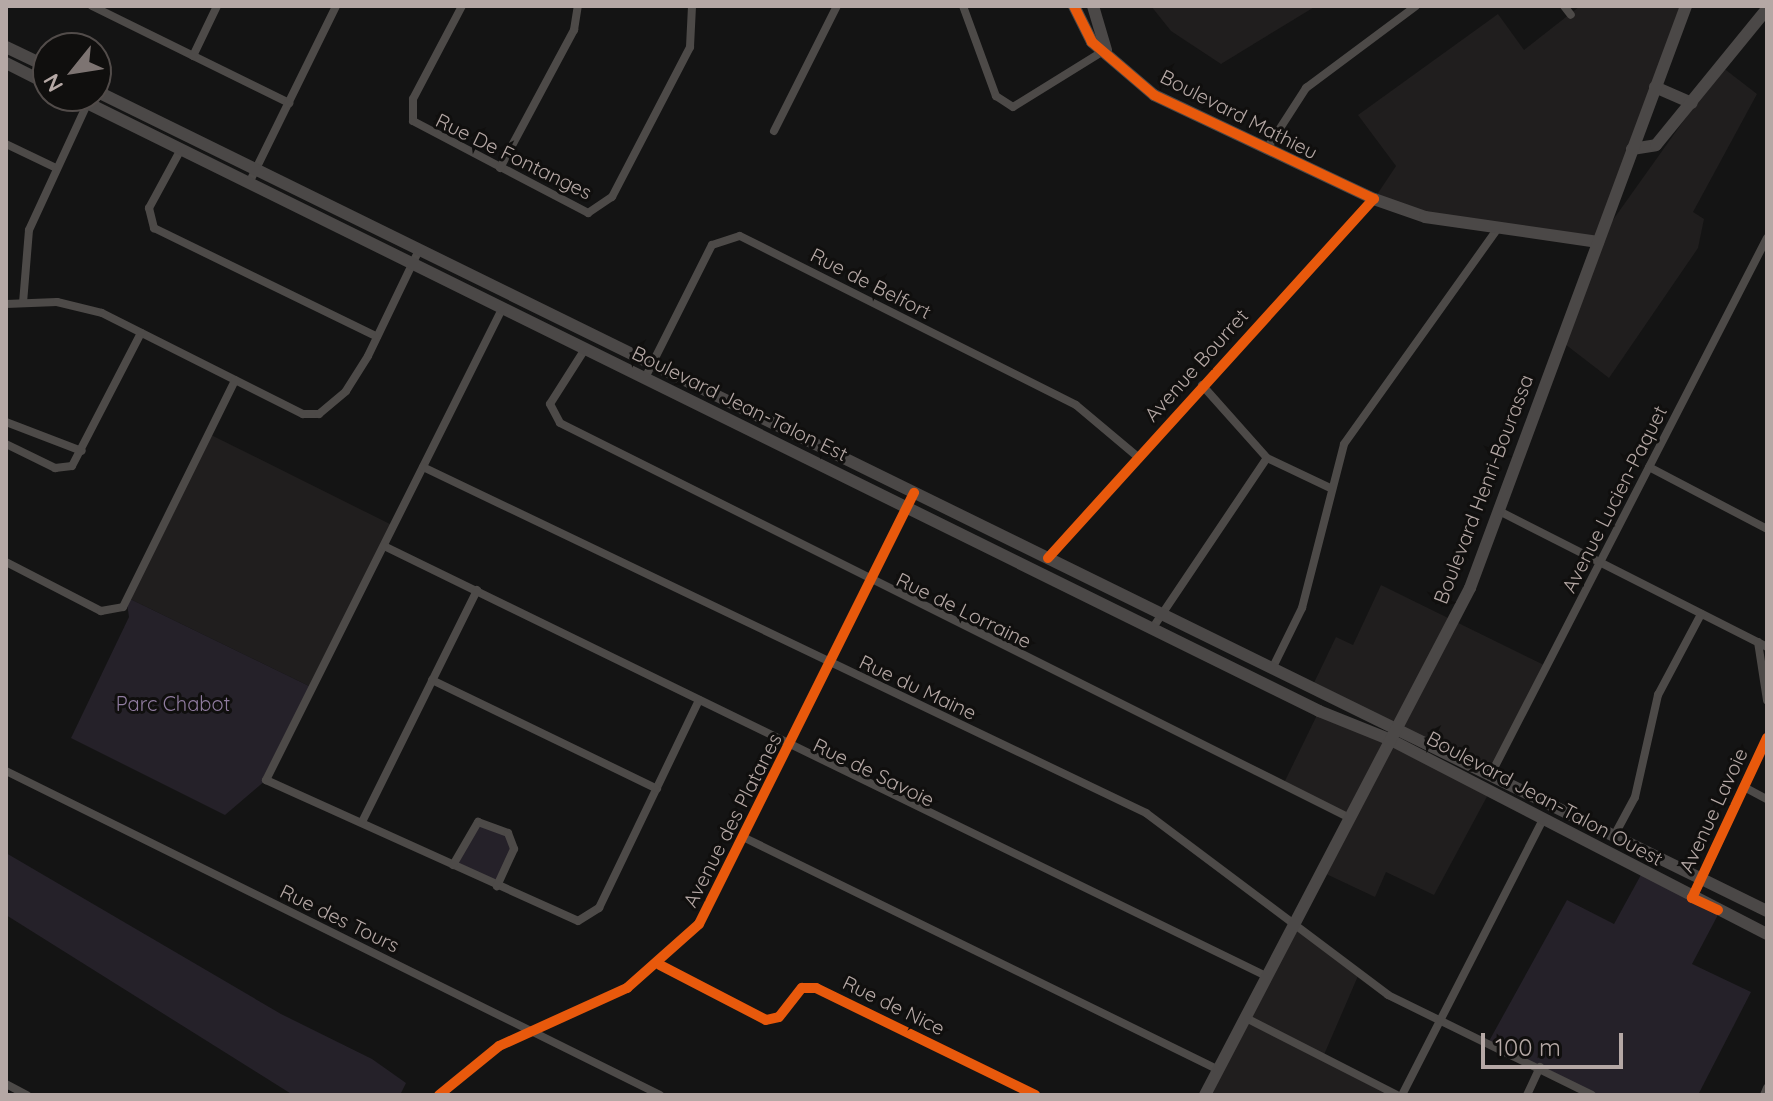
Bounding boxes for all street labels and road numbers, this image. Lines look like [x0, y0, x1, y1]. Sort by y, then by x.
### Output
street label: Boulevard Mathieu [1156, 64, 1322, 164]
street label: Rue De Fontanges [432, 108, 596, 204]
street label: Rue de Belfort [807, 242, 935, 324]
street label: Avenue Bourret [1139, 304, 1253, 426]
street label: Boulevard Jean-Talon Est [628, 340, 852, 466]
street label: Boulevard Henri-Bourassa [1428, 371, 1538, 607]
street label: Avenue Lucien-Paquet [1556, 401, 1672, 597]
street label: Rue de Lorraine [893, 567, 1035, 653]
street label: Rue du Maine [856, 649, 980, 725]
street label: Boulevard Jean-Talon Ouest [1423, 726, 1667, 870]
street label: Avenue des Platanes [678, 729, 786, 911]
street label: Rue de Savoie [810, 732, 938, 812]
street label: Avenue Lavoie [1674, 744, 1752, 876]
street label: Rue des Tours [276, 879, 404, 957]
street label: Rue de Nice [839, 970, 949, 1040]

